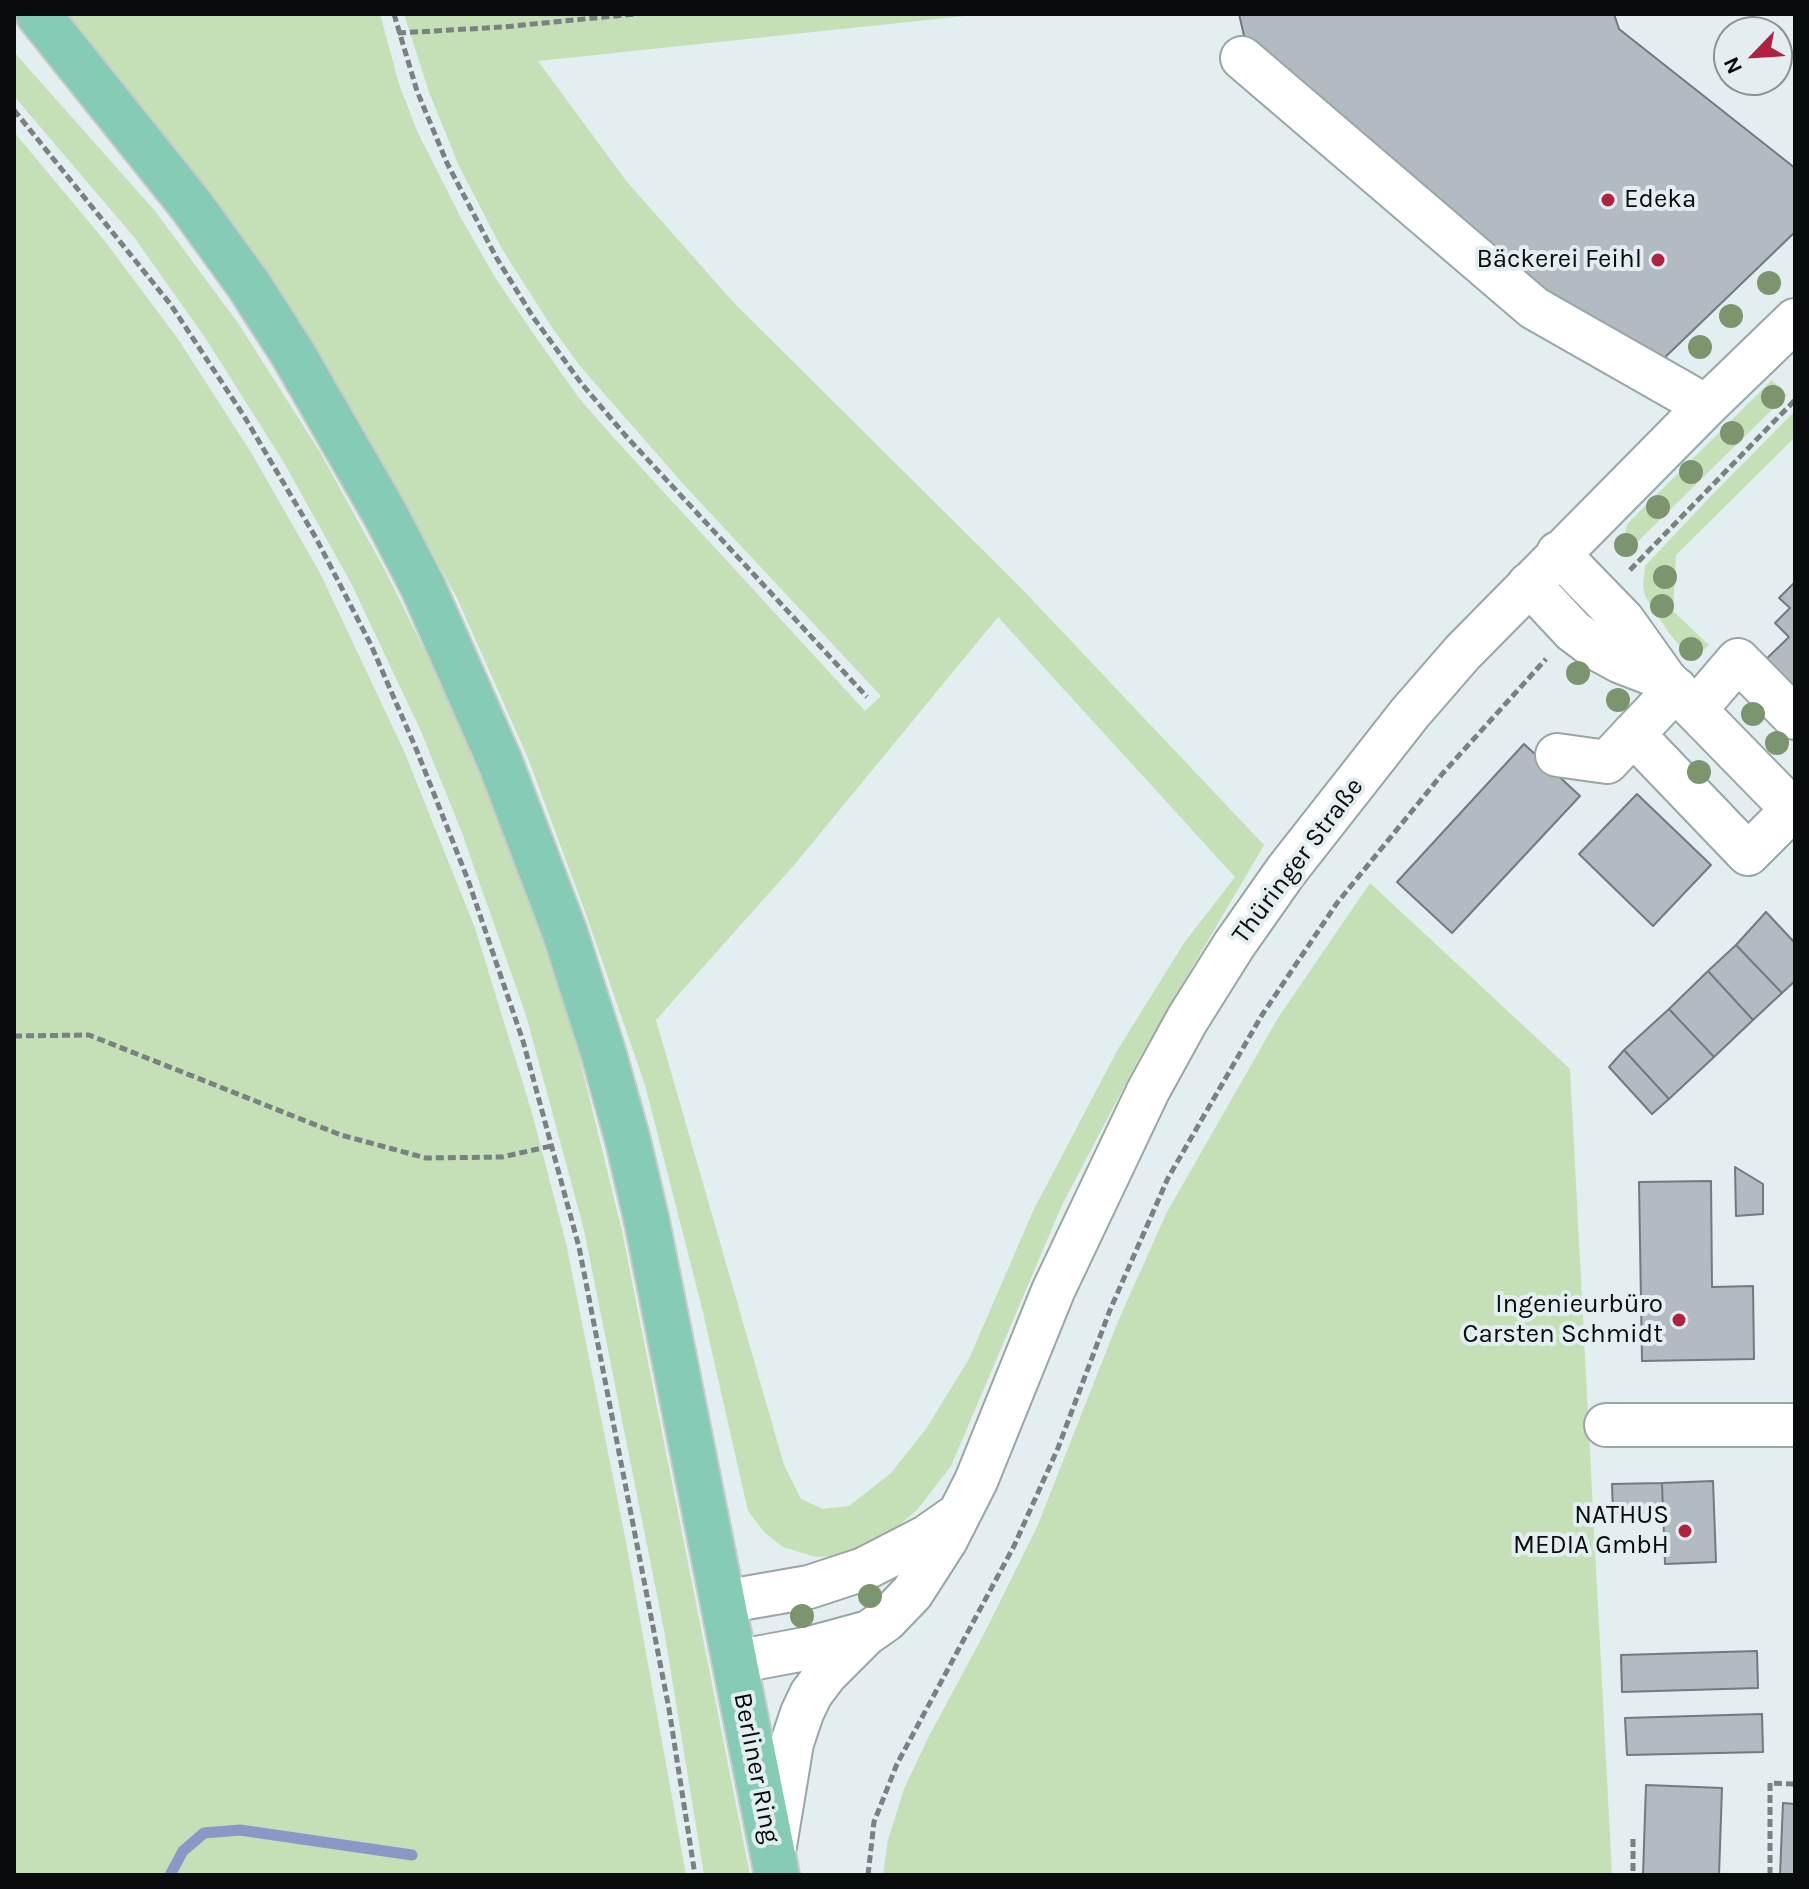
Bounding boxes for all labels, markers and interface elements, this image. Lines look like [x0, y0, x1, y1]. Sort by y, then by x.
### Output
north arrow [1713, 16, 1793, 96]
text: N [1718, 53, 1748, 78]
place label: Edeka [1624, 184, 1696, 216]
marker: Edeka [1599, 191, 1617, 209]
place label: Bäckerei Feihl [1476, 244, 1642, 276]
marker: Bäckerei Feihl [1649, 251, 1667, 269]
street label: Thüringer Straße [1226, 772, 1370, 950]
place label: Ingenieurbüro Carsten Schmidt [1463, 1289, 1663, 1350]
marker: Ingenieurbüro Carsten Schmidt [1670, 1311, 1688, 1329]
place label: NATHUS MEDIA GmbH [1513, 1500, 1669, 1562]
marker: NATHUS MEDIA GmbH [1676, 1522, 1694, 1540]
street label: Berliner Ring [726, 1690, 786, 1846]

